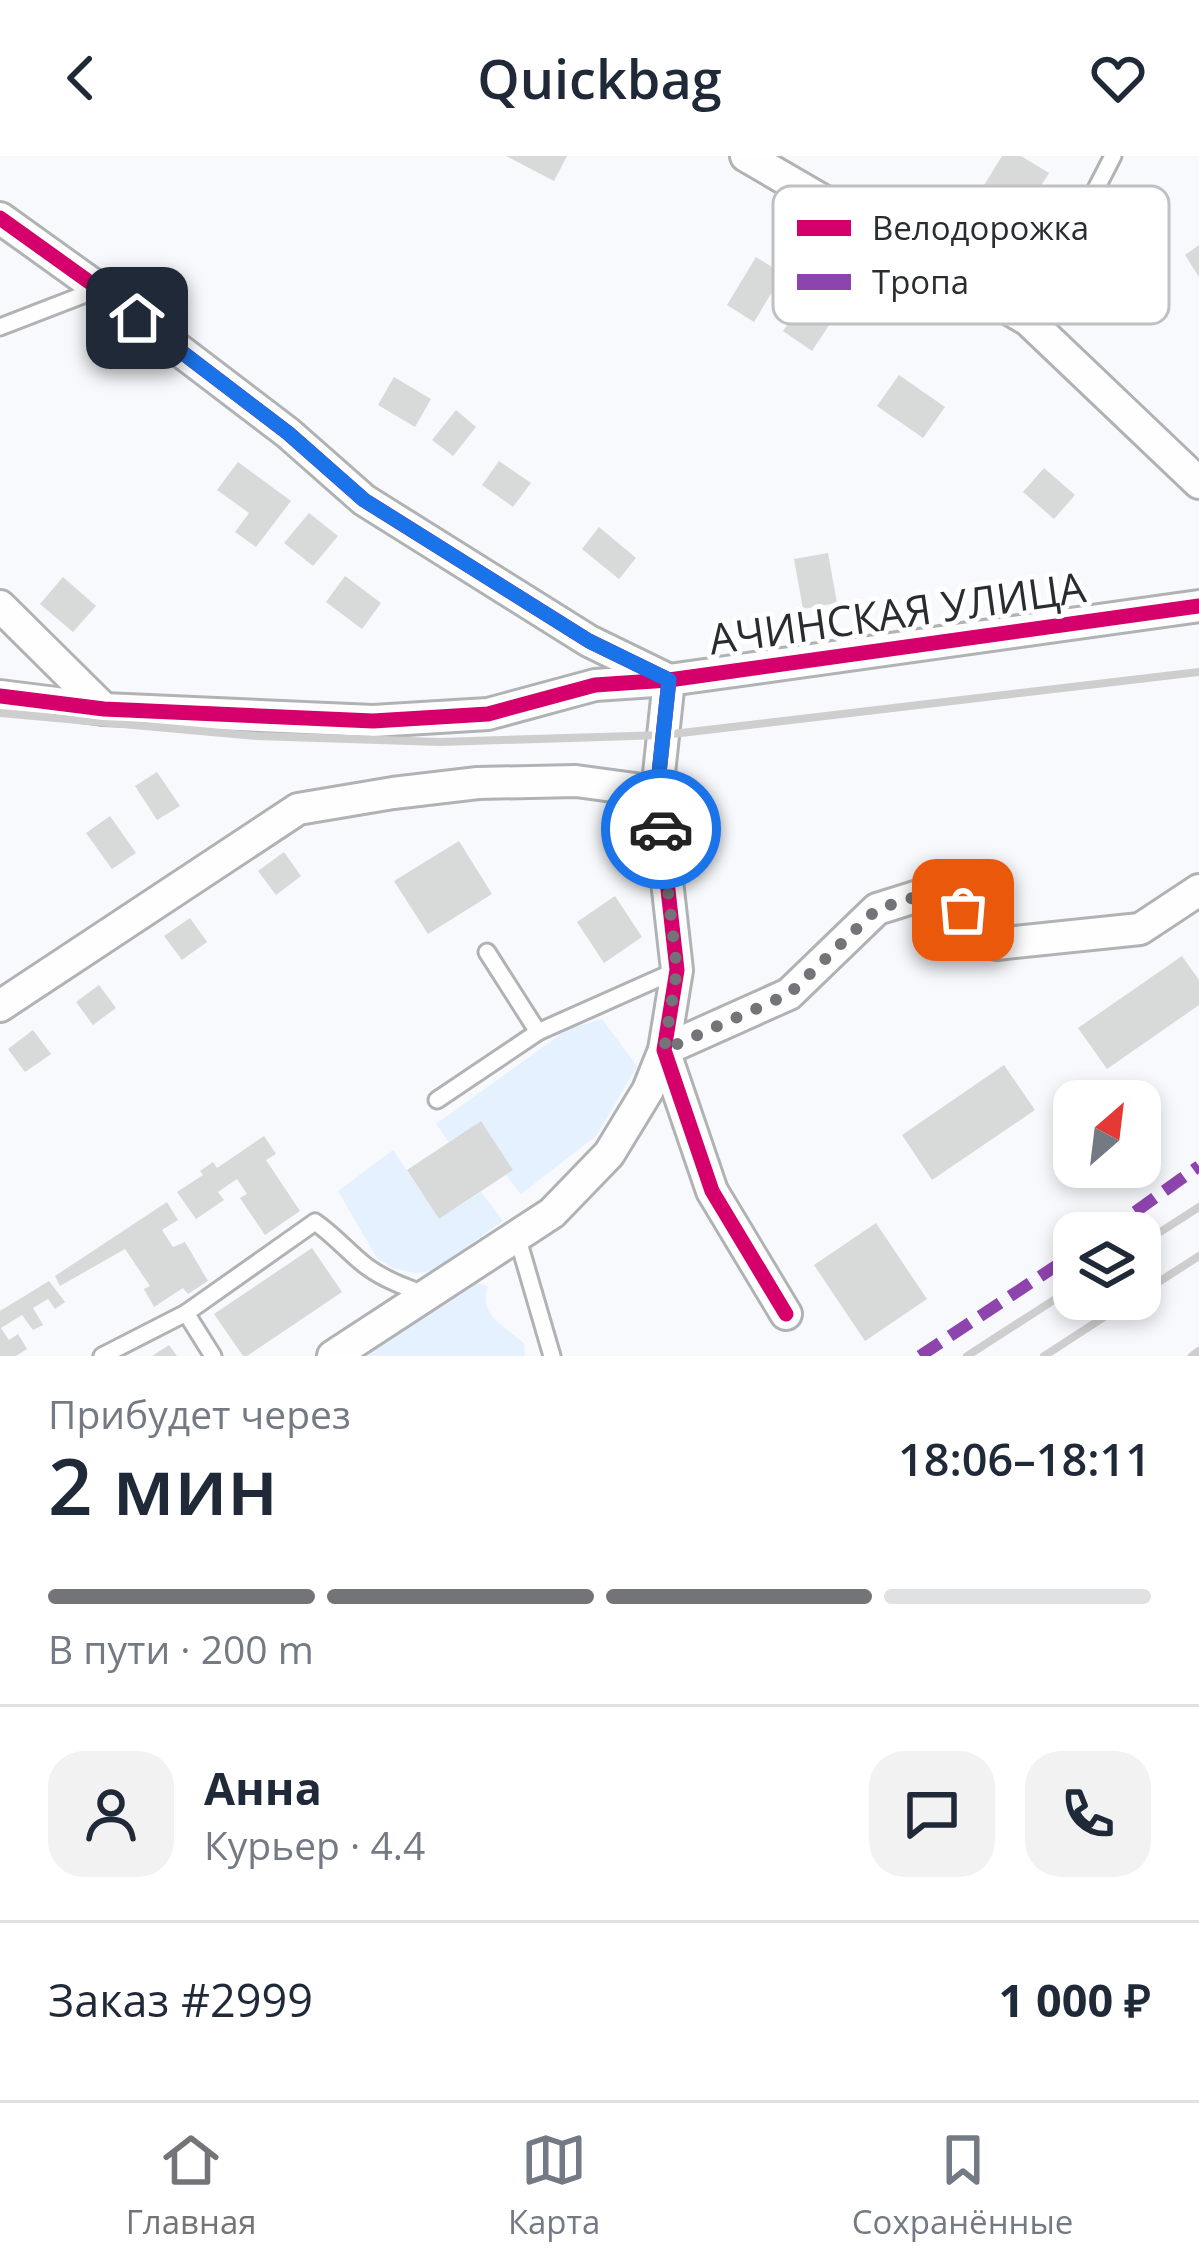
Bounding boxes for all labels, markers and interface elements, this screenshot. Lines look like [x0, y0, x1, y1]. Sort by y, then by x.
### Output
text: Quickbag [477, 41, 722, 115]
icon: back [48, 45, 114, 111]
icon: heart [1085, 45, 1151, 111]
legend [773, 186, 1169, 324]
text: Велодорожка [872, 205, 1089, 250]
text: Тропа [872, 259, 969, 304]
pin [86, 267, 188, 369]
icon: home [104, 285, 170, 351]
street label: АЧИНСКАЯ УЛИЦА [705, 557, 1089, 667]
courier [601, 769, 721, 889]
icon: car [628, 796, 694, 862]
pin [912, 859, 1014, 961]
icon: bag [930, 877, 996, 943]
north arrow [1053, 1080, 1161, 1188]
map controls [1053, 1080, 1161, 1320]
button: layers [1053, 1212, 1161, 1320]
text: Прибудет через [48, 1387, 351, 1440]
text: 18:06–18:11 [898, 1428, 1151, 1489]
text: 2 мин [48, 1432, 278, 1538]
text: В пути · 200 m [48, 1622, 314, 1675]
button: person [48, 1751, 174, 1877]
button: chat [869, 1751, 995, 1877]
button: phone [1025, 1751, 1151, 1877]
text: Анна [204, 1757, 322, 1818]
text: Курьер · 4.4 [204, 1818, 425, 1871]
text: Заказ #2999 [48, 1969, 313, 2030]
text: 1 000 ₽ [999, 1969, 1151, 2030]
tab: Главная [126, 2127, 257, 2244]
tab: Карта [508, 2127, 600, 2244]
tab: Сохранённые [852, 2127, 1073, 2244]

